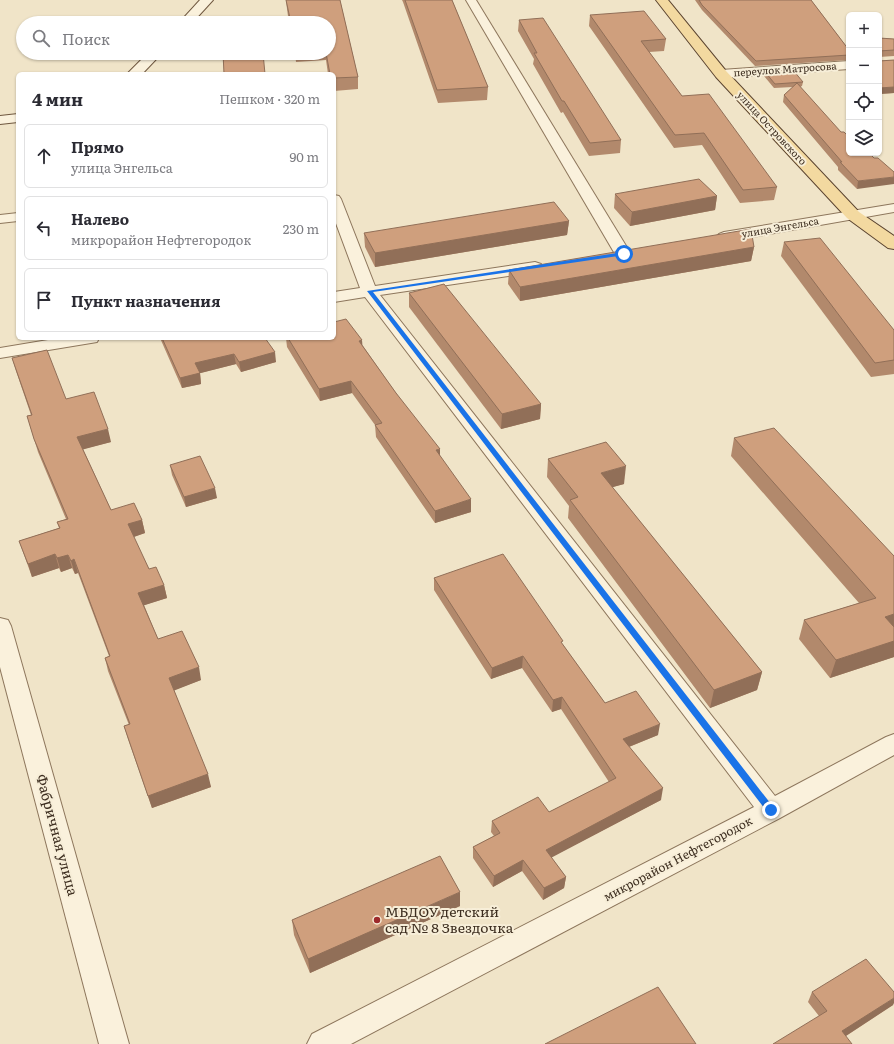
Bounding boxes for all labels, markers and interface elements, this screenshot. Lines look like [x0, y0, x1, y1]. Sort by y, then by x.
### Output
map controls [846, 12, 882, 156]
button: + [846, 12, 882, 48]
search box [16, 16, 336, 60]
icon: search [30, 27, 52, 49]
text: Поиск [62, 27, 110, 50]
button: − [846, 48, 882, 84]
street label: переулок Матросова [733, 57, 838, 80]
button: locate [846, 84, 882, 120]
text: 4 мин [32, 86, 83, 111]
street label: улица Островского [734, 87, 811, 168]
text: Пешком · 320 m [219, 89, 320, 108]
button: layers [846, 120, 882, 156]
text: Прямо [71, 135, 124, 158]
icon: ahead [33, 145, 55, 167]
text: 90 m [289, 147, 319, 166]
text: улица Энгельса [71, 158, 173, 177]
text: Налево [71, 207, 129, 230]
street label: улица Энгельса [740, 212, 820, 241]
icon: left [33, 217, 55, 239]
text: 230 m [283, 219, 319, 238]
text: микрорайон Нефтегородок [71, 230, 251, 249]
route start [615, 245, 633, 263]
icon: arrive [33, 289, 55, 311]
text: Пункт назначения [71, 289, 221, 312]
street label: Фабричная улица [32, 772, 84, 898]
route end [762, 801, 780, 819]
street label: микрорайон Нефтегородок [600, 811, 755, 905]
place label: МБДОУ детский сад № 8 Звездочка [385, 901, 514, 937]
marker: МБДОУ детский сад № 8 Звездочка [372, 915, 382, 925]

